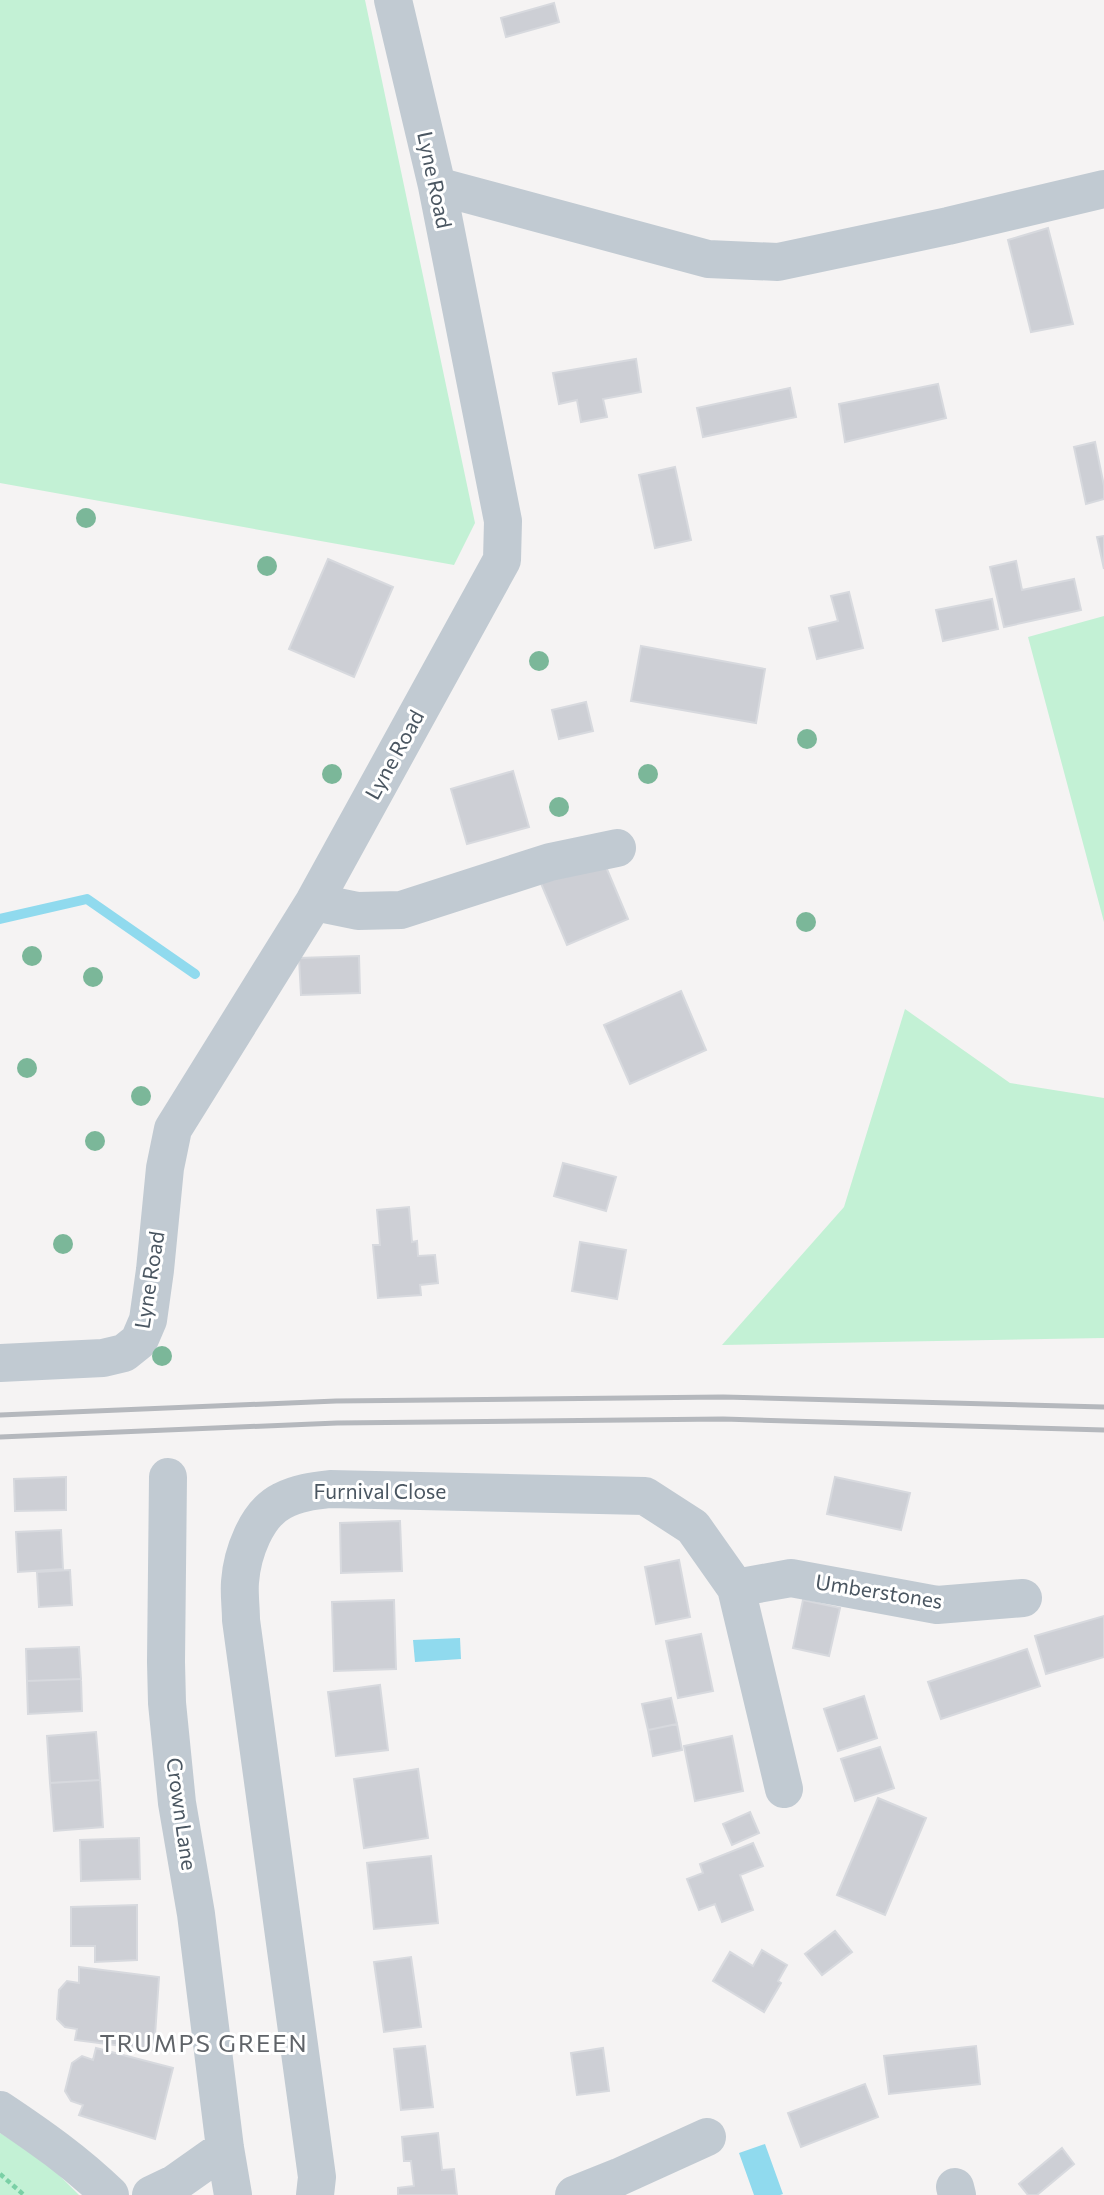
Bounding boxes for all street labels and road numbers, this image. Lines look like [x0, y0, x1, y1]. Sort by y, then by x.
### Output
street label: Lyne Road [413, 129, 458, 230]
street label: Lyne Road [359, 705, 428, 803]
street label: Lyne Road [128, 1229, 169, 1330]
street label: Furnival Close [314, 1478, 446, 1503]
street label: Umberstones [814, 1568, 945, 1613]
street label: Crown Lane [162, 1756, 203, 1872]

